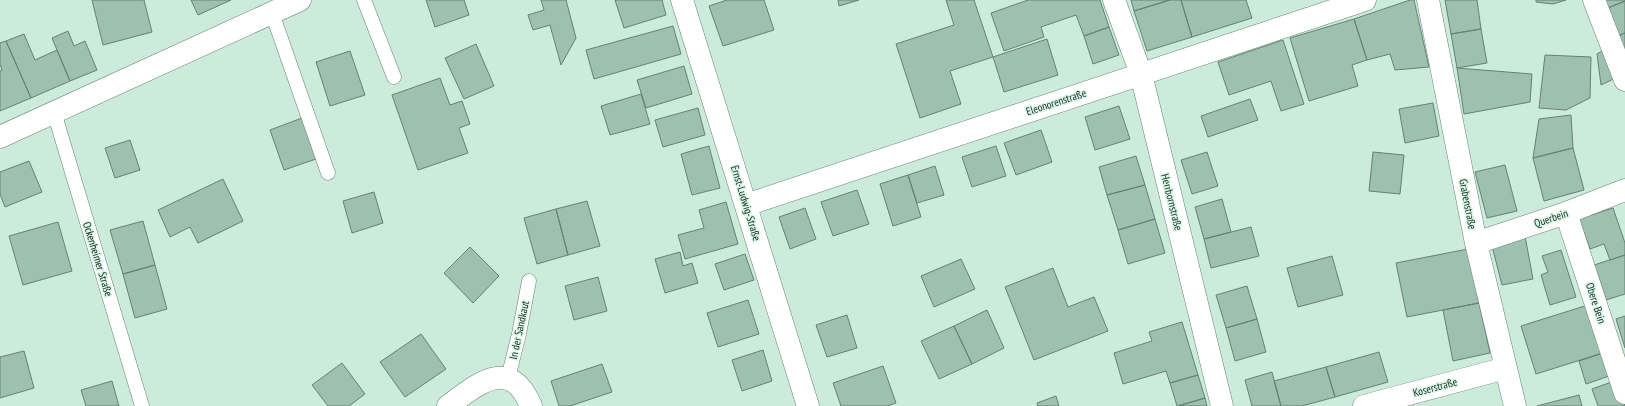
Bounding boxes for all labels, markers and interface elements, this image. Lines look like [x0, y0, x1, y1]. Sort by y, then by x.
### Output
street label: Eleonorenstraße [1024, 86, 1088, 118]
street label: Ernst-Ludwig-Straße [728, 164, 764, 243]
street label: Herrbornstraße [1158, 172, 1186, 232]
street label: Grabenstraße [1456, 178, 1480, 231]
street label: Querbein [1532, 206, 1570, 230]
street label: Ockenheimer Straße [80, 220, 116, 298]
street label: Obere Bein [1583, 281, 1609, 325]
street label: In der Sandkaut [506, 299, 532, 361]
street label: Koserstraße [1411, 374, 1459, 400]

